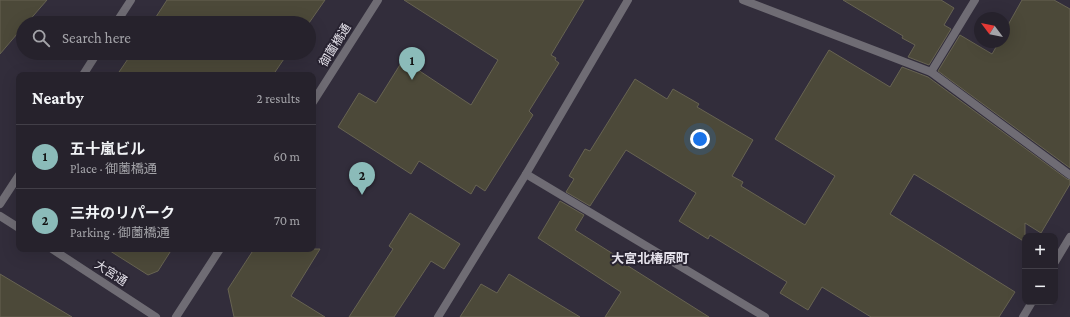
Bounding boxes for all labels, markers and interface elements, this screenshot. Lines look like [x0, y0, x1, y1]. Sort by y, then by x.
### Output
north arrow [974, 12, 1010, 48]
search box [16, 16, 316, 60]
street label: 御薗橋通 [316, 21, 354, 69]
icon: search [30, 27, 52, 49]
text: Search here [62, 30, 131, 46]
pin: 1 [399, 47, 425, 80]
text: Nearby [32, 89, 84, 108]
text: 2 results [257, 91, 300, 106]
your location [690, 129, 710, 149]
text: 五十嵐ビル [70, 141, 145, 157]
text: 1 [43, 149, 47, 164]
text: 60 m [273, 149, 300, 164]
text: Place · 御薗橋通 [70, 161, 157, 176]
pin: 2 [349, 162, 375, 195]
text: 三井のリパーク [70, 205, 175, 221]
text: 2 [42, 213, 48, 228]
text: 70 m [274, 213, 300, 228]
text: Parking · 御薗橋通 [70, 225, 170, 240]
map controls [1022, 233, 1058, 305]
button: + [1022, 233, 1058, 269]
district label: 大宮北椿原町 [611, 251, 689, 266]
street label: 大宮通 [92, 257, 130, 289]
button: − [1022, 269, 1058, 305]

